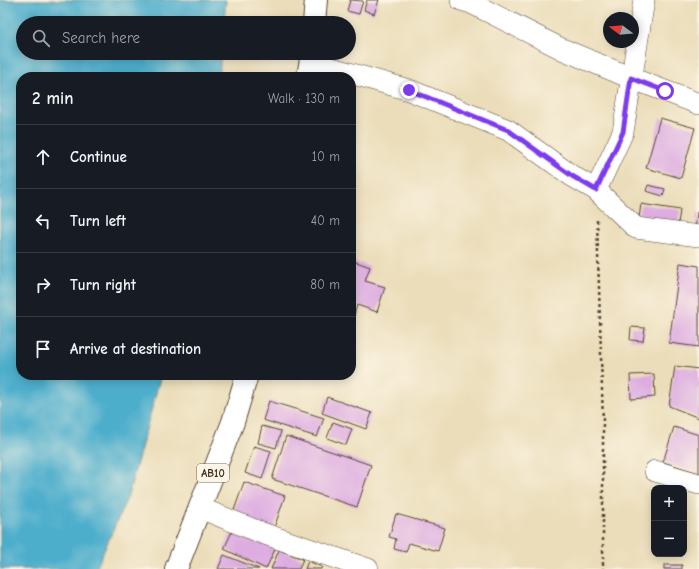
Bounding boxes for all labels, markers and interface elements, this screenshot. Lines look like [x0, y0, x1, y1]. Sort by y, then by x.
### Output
north arrow [603, 12, 639, 48]
search box [16, 16, 356, 60]
icon: search [30, 27, 52, 49]
text: Search here [62, 29, 140, 47]
route end [400, 81, 418, 99]
route start [656, 82, 674, 100]
text: 2 min [32, 89, 73, 108]
text: Walk · 130 m [268, 91, 340, 106]
icon: ahead [32, 146, 54, 168]
text: Continue [70, 148, 127, 166]
text: 10 m [312, 149, 340, 164]
icon: left [32, 210, 54, 232]
text: Turn left [70, 212, 126, 230]
text: 40 m [311, 213, 340, 228]
icon: right [32, 274, 54, 296]
text: Turn right [70, 276, 136, 294]
text: 80 m [310, 277, 340, 292]
icon: arrive [32, 338, 54, 360]
text: Arrive at destination [70, 340, 201, 358]
road number: AB10 [197, 464, 229, 482]
map controls [651, 485, 687, 557]
button: + [651, 485, 687, 521]
button: − [651, 521, 687, 557]

